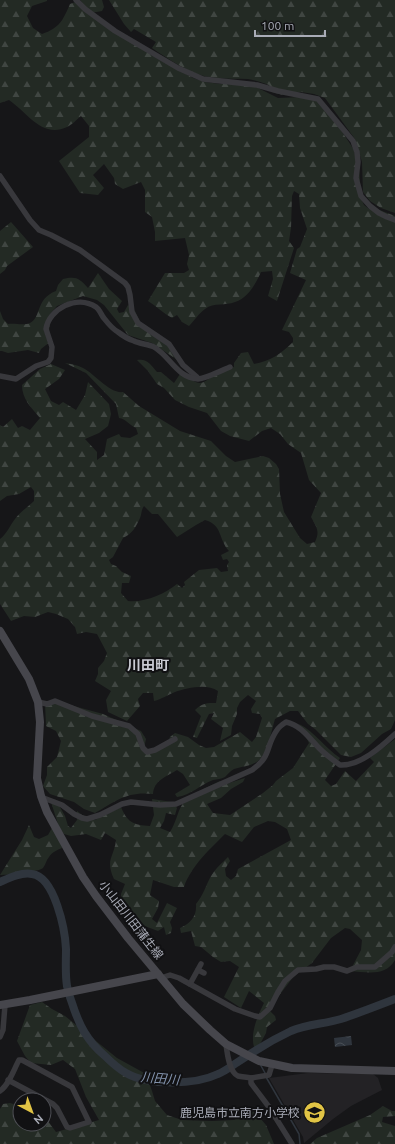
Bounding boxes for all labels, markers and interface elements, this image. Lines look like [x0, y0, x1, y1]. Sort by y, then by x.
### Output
scale bar [255, 12, 325, 38]
text: 100 m [261, 19, 294, 32]
district label: 川田町 [127, 657, 169, 673]
street label: 小山田川田蒲生線 [97, 878, 166, 962]
water label: 川田川 [140, 1069, 182, 1087]
north arrow [12, 1092, 52, 1132]
school or university icon: 鹿児島市立南方小学校 [302, 1100, 328, 1126]
place label: 鹿児島市立南方小学校 [180, 1106, 300, 1119]
text: N [32, 1112, 46, 1127]

